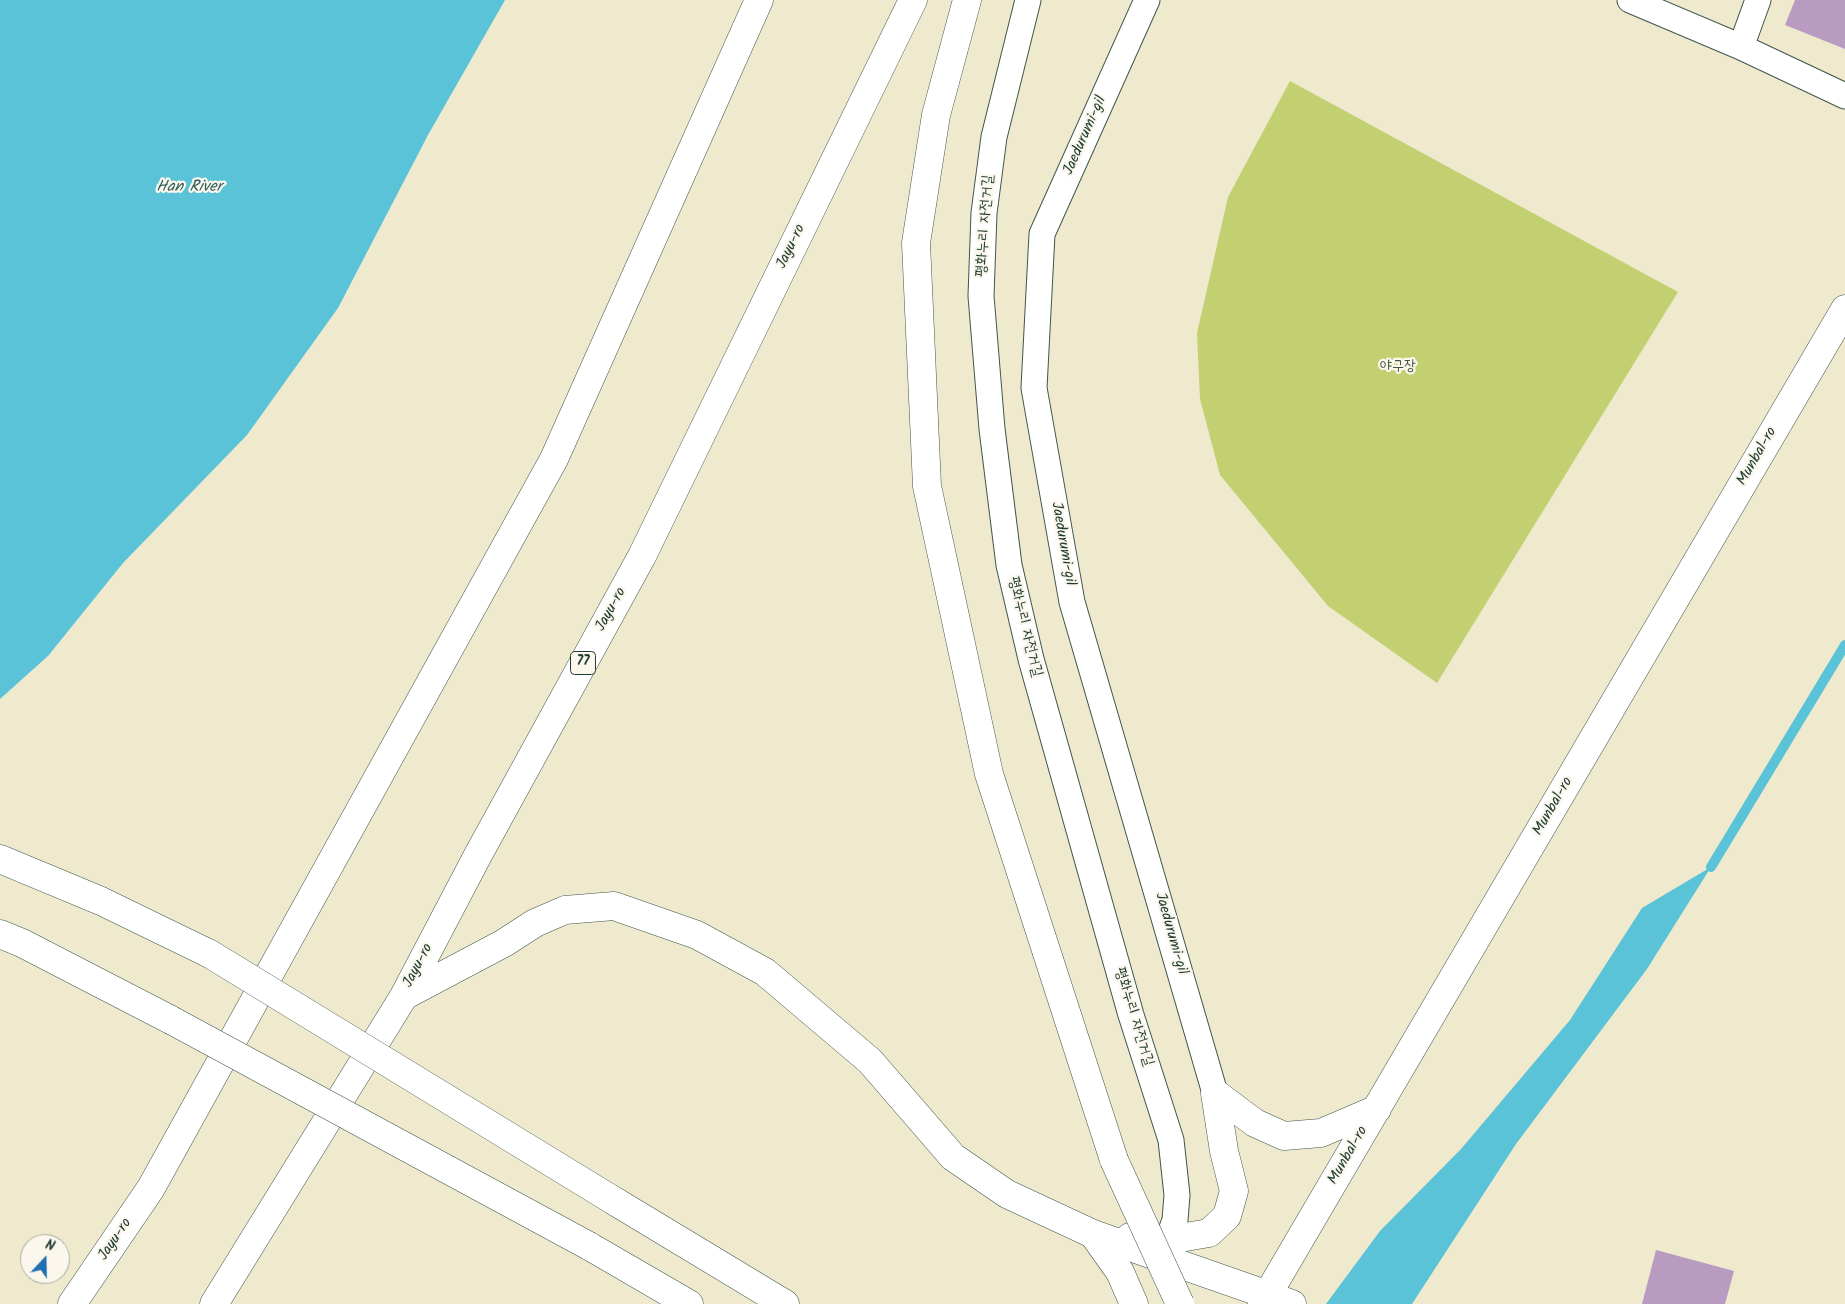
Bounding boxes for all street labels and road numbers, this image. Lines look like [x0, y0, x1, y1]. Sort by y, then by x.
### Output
street label: Jaedurumi-gil [1061, 94, 1111, 178]
street label: 평화누리 자전거길 [973, 174, 999, 278]
street label: Jayu-ro [774, 222, 810, 272]
street label: Munbal-ro [1734, 425, 1782, 489]
street label: Jaedurumi-gil [1046, 501, 1078, 587]
street label: 평화누리 자전거길 [1003, 575, 1045, 679]
street label: Jayu-ro [593, 585, 631, 635]
road number: 77 [570, 651, 596, 674]
street label: Munbal-ro [1530, 775, 1578, 839]
street label: Jaedurumi-gil [1150, 891, 1190, 977]
street label: Jayu-ro [400, 941, 438, 991]
street label: 평화누리 자전거길 [1109, 965, 1157, 1069]
street label: Munbal-ro [1325, 1124, 1373, 1188]
street label: Jayu-ro [95, 1216, 137, 1264]

